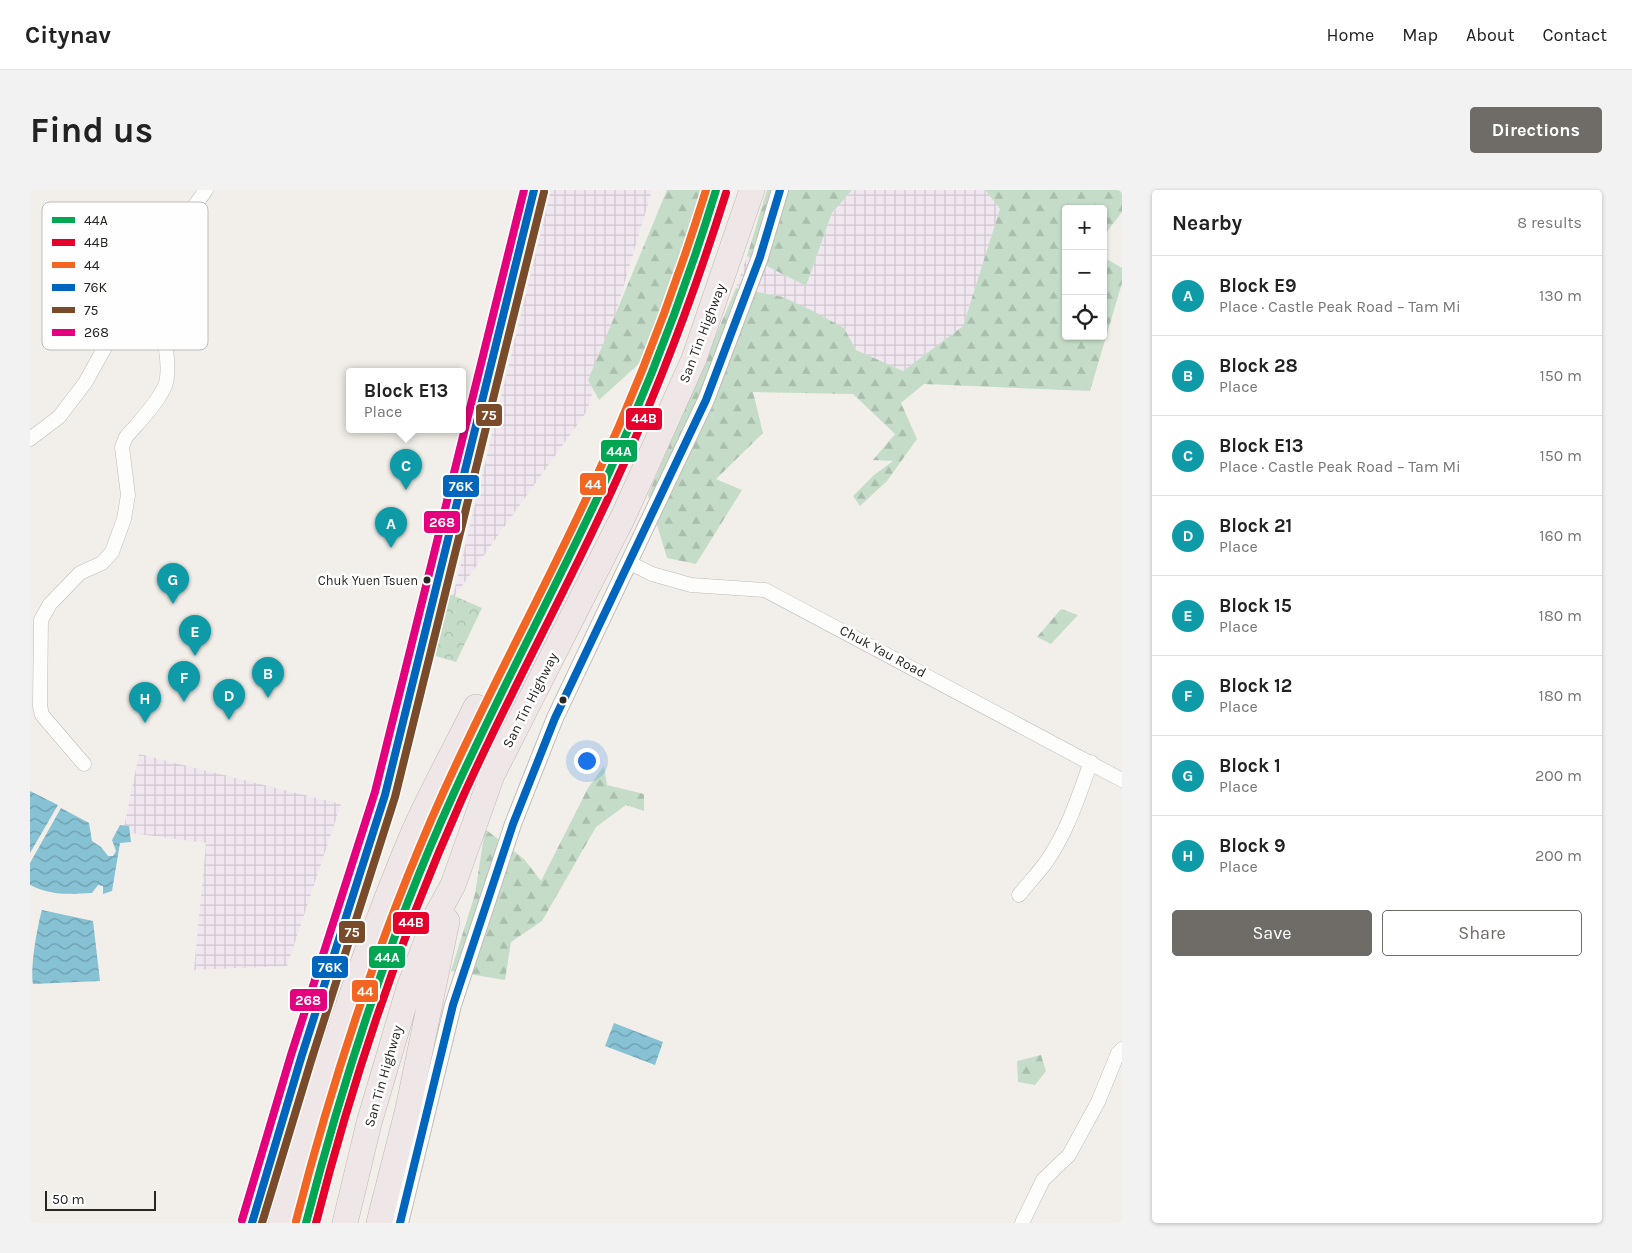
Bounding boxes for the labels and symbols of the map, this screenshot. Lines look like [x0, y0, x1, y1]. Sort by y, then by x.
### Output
legend [42, 202, 208, 350]
text: 44A [84, 212, 108, 229]
text: 44B [84, 234, 108, 251]
text: 44 [84, 257, 100, 274]
text: 76K [84, 279, 108, 296]
street label: San Tin Highway [676, 281, 729, 385]
text: 75 [84, 302, 99, 319]
text: 268 [84, 324, 109, 341]
line badge: 75 [475, 403, 503, 427]
text: 75 [481, 407, 497, 424]
line badge: 44B [625, 407, 663, 431]
text: 44B [631, 410, 657, 427]
line badge: 44A [600, 439, 638, 463]
text: 44A [606, 443, 632, 460]
pin: C [390, 449, 422, 490]
line badge: 44 [579, 472, 607, 496]
line badge: 76K [442, 474, 480, 498]
text: 44 [585, 476, 602, 493]
text: 76K [449, 478, 474, 495]
pin: A [375, 507, 407, 548]
line badge: 268 [423, 510, 461, 534]
text: 268 [429, 514, 455, 531]
pin: G [157, 563, 189, 604]
place label: Chuk Yuen Tsuen [318, 573, 418, 588]
marker: Chuk Yuen Tsuen [422, 575, 432, 585]
pin: E [179, 615, 211, 656]
street label: Chuk Yau Road [837, 622, 929, 681]
street label: San Tin Highway [499, 649, 562, 751]
pin: B [252, 657, 284, 698]
pin: F [168, 661, 200, 702]
pin: D [213, 679, 245, 720]
pin: H [129, 682, 161, 723]
unlabelled marker [558, 695, 568, 705]
your location [574, 748, 600, 774]
line badge: 44B [392, 911, 430, 935]
text: 44B [398, 914, 424, 931]
line badge: 75 [338, 920, 366, 944]
text: 75 [344, 924, 360, 941]
line badge: 44A [368, 945, 406, 969]
text: 44A [374, 949, 400, 966]
line badge: 76K [311, 955, 349, 979]
text: 76K [318, 959, 343, 976]
line badge: 44 [351, 979, 379, 1003]
text: 44 [357, 983, 374, 1000]
line badge: 268 [289, 988, 328, 1012]
text: 268 [295, 992, 321, 1009]
street label: San Tin Highway [361, 1023, 406, 1129]
scale bar [45, 1188, 156, 1211]

